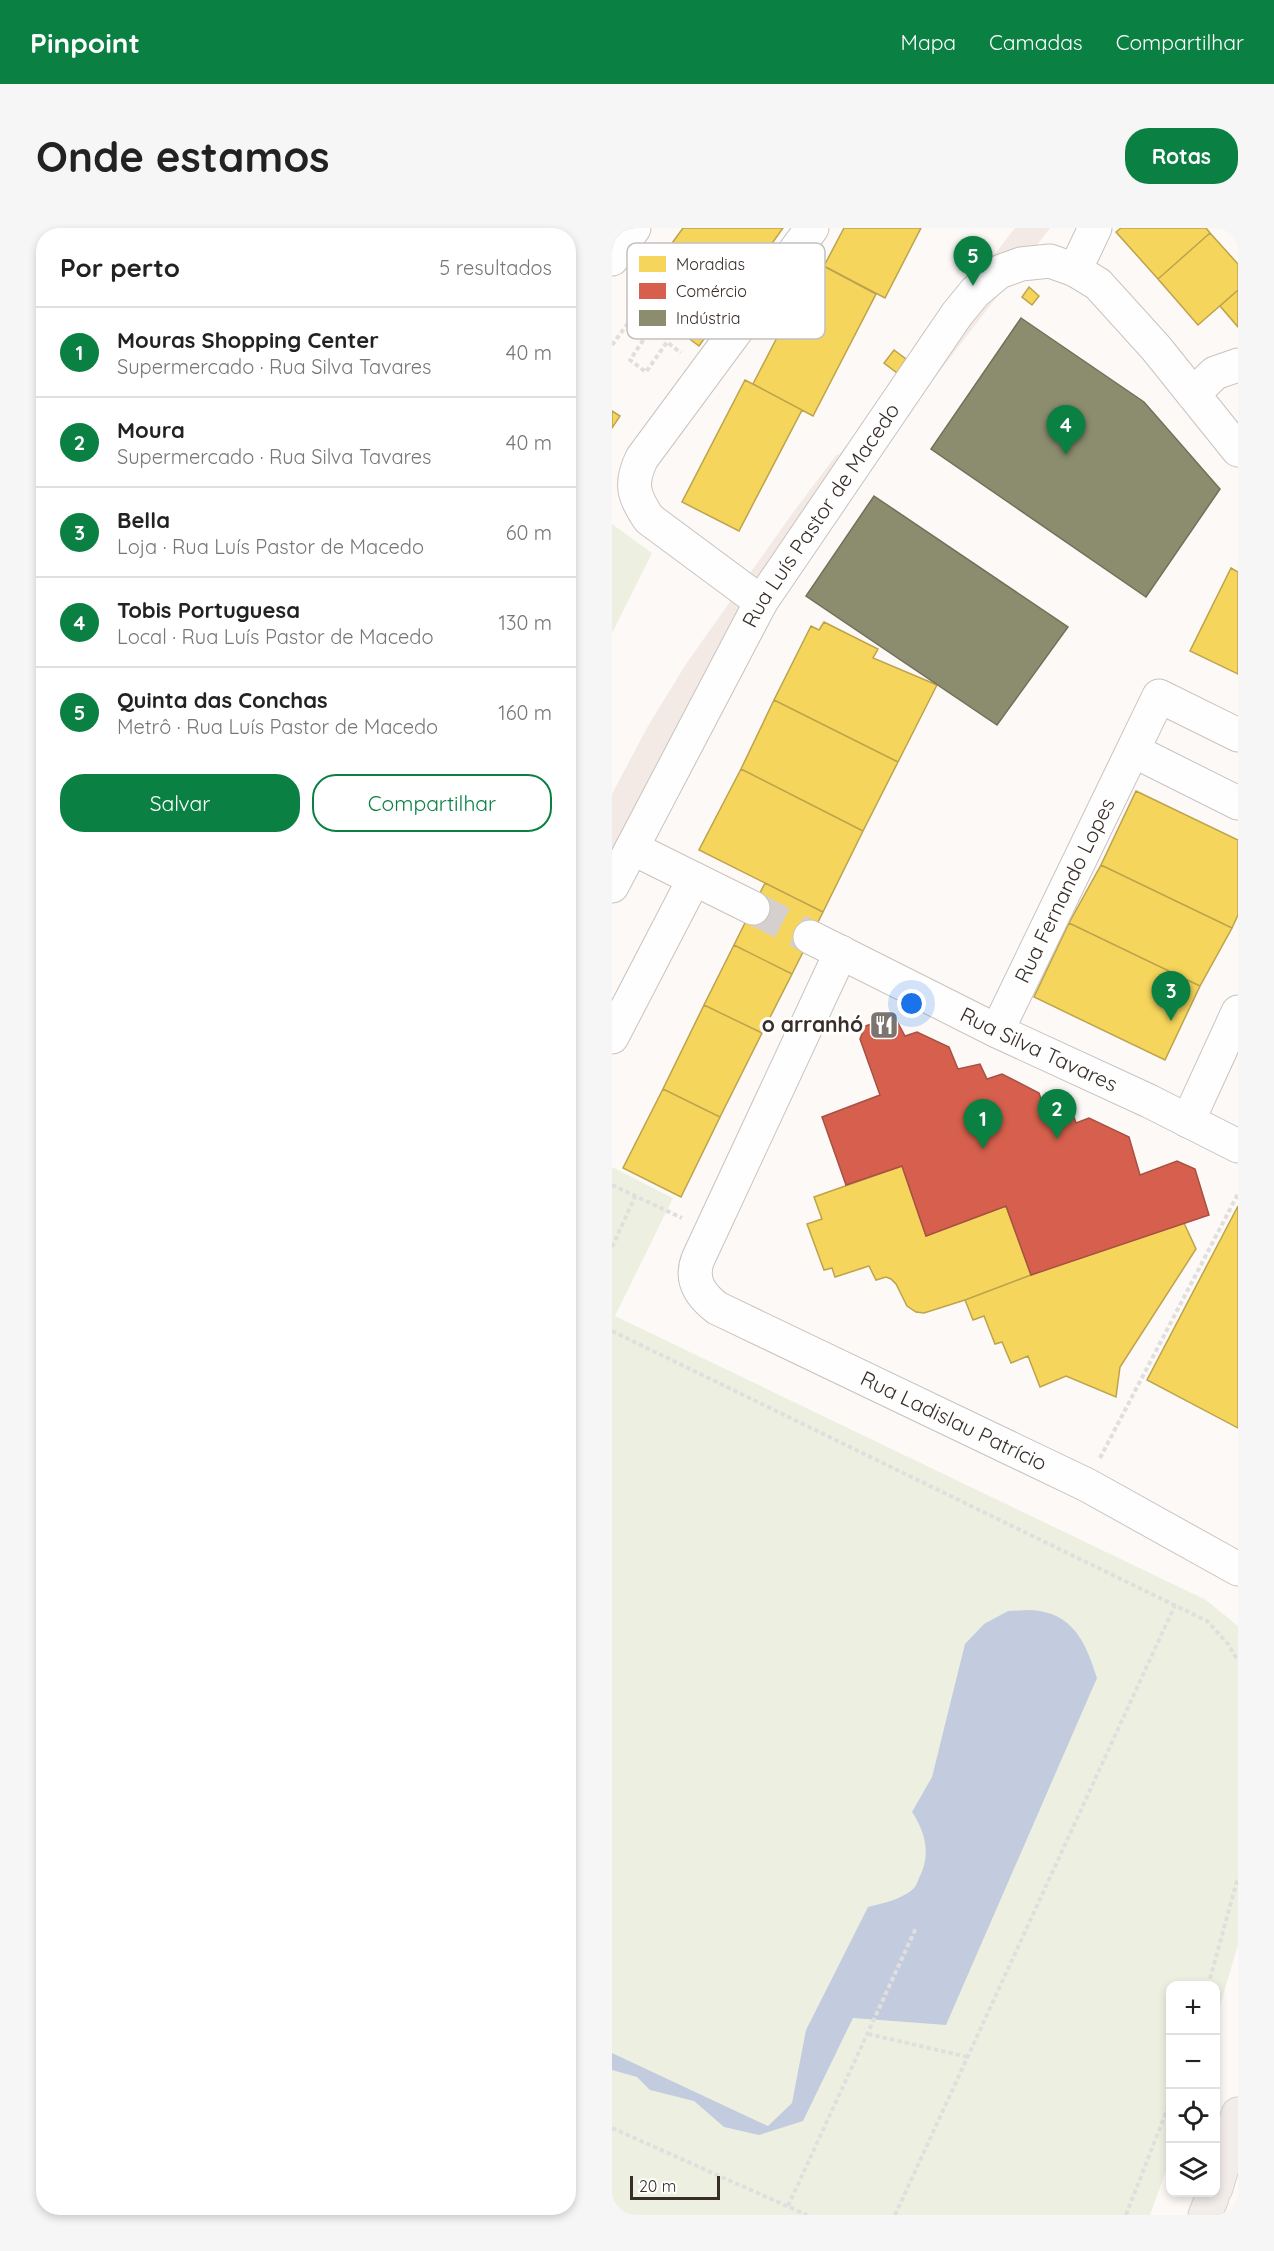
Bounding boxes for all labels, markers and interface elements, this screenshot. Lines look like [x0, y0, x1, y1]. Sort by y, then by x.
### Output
text: Pinpoint [30, 25, 140, 60]
text: Mapa [901, 29, 956, 55]
text: Camadas [989, 29, 1083, 55]
text: Compartilhar [1116, 29, 1244, 55]
button: Rotas [1125, 128, 1238, 184]
text: Onde estamos [36, 130, 330, 183]
pin: 5 [954, 236, 992, 286]
legend [627, 243, 825, 339]
text: Por perto [60, 251, 180, 284]
text: Moradias [676, 254, 745, 274]
text: 5 resultados [439, 255, 552, 280]
text: Comércio [676, 281, 747, 301]
text: Indústria [676, 308, 741, 328]
text: Mouras Shopping Center [117, 326, 379, 354]
text: 1 [76, 340, 83, 365]
text: 40 m [506, 340, 552, 365]
text: Supermercado · Rua Silva Tavares [117, 354, 432, 379]
street label: Rua Luís Pastor de Macedo [736, 398, 905, 632]
pin: 4 [1046, 406, 1086, 455]
text: Moura [117, 416, 185, 444]
text: 2 [74, 430, 85, 455]
text: 40 m [506, 430, 552, 455]
text: Supermercado · Rua Silva Tavares [117, 444, 432, 469]
text: Bella [117, 506, 170, 534]
text: 3 [74, 520, 85, 545]
text: 60 m [506, 520, 552, 545]
text: Loja · Rua Luís Pastor de Macedo [117, 534, 424, 559]
text: Tobis Portuguesa [117, 596, 300, 624]
text: 4 [74, 610, 85, 635]
text: 130 m [499, 610, 552, 635]
text: Local · Rua Luís Pastor de Macedo [117, 624, 434, 649]
text: Quinta das Conchas [117, 686, 328, 714]
text: 5 [74, 700, 85, 725]
text: 160 m [498, 700, 552, 725]
text: Metrô · Rua Luís Pastor de Macedo [117, 714, 438, 739]
button: Salvar [60, 774, 300, 832]
button: Compartilhar [312, 774, 552, 832]
street label: Rua Fernando Lopes [1008, 793, 1120, 987]
pin: 3 [1152, 972, 1190, 1021]
your location [897, 989, 926, 1018]
street label: Rua Silva Tavares [956, 1001, 1122, 1097]
restaurant icon: o arranhó [868, 1009, 900, 1041]
place label: o arranhó [762, 1011, 863, 1037]
pin: 2 [1038, 1090, 1076, 1139]
pin: 1 [964, 1100, 1003, 1149]
street label: Rua Ladislau Patrício [857, 1365, 1051, 1476]
map controls [1166, 1981, 1220, 2197]
button: + [1166, 1981, 1220, 2035]
button: − [1166, 2035, 1220, 2089]
button: locate [1166, 2089, 1220, 2143]
button: layers [1166, 2143, 1220, 2197]
scale bar [630, 2173, 720, 2200]
text: 20 m [639, 2176, 676, 2196]

